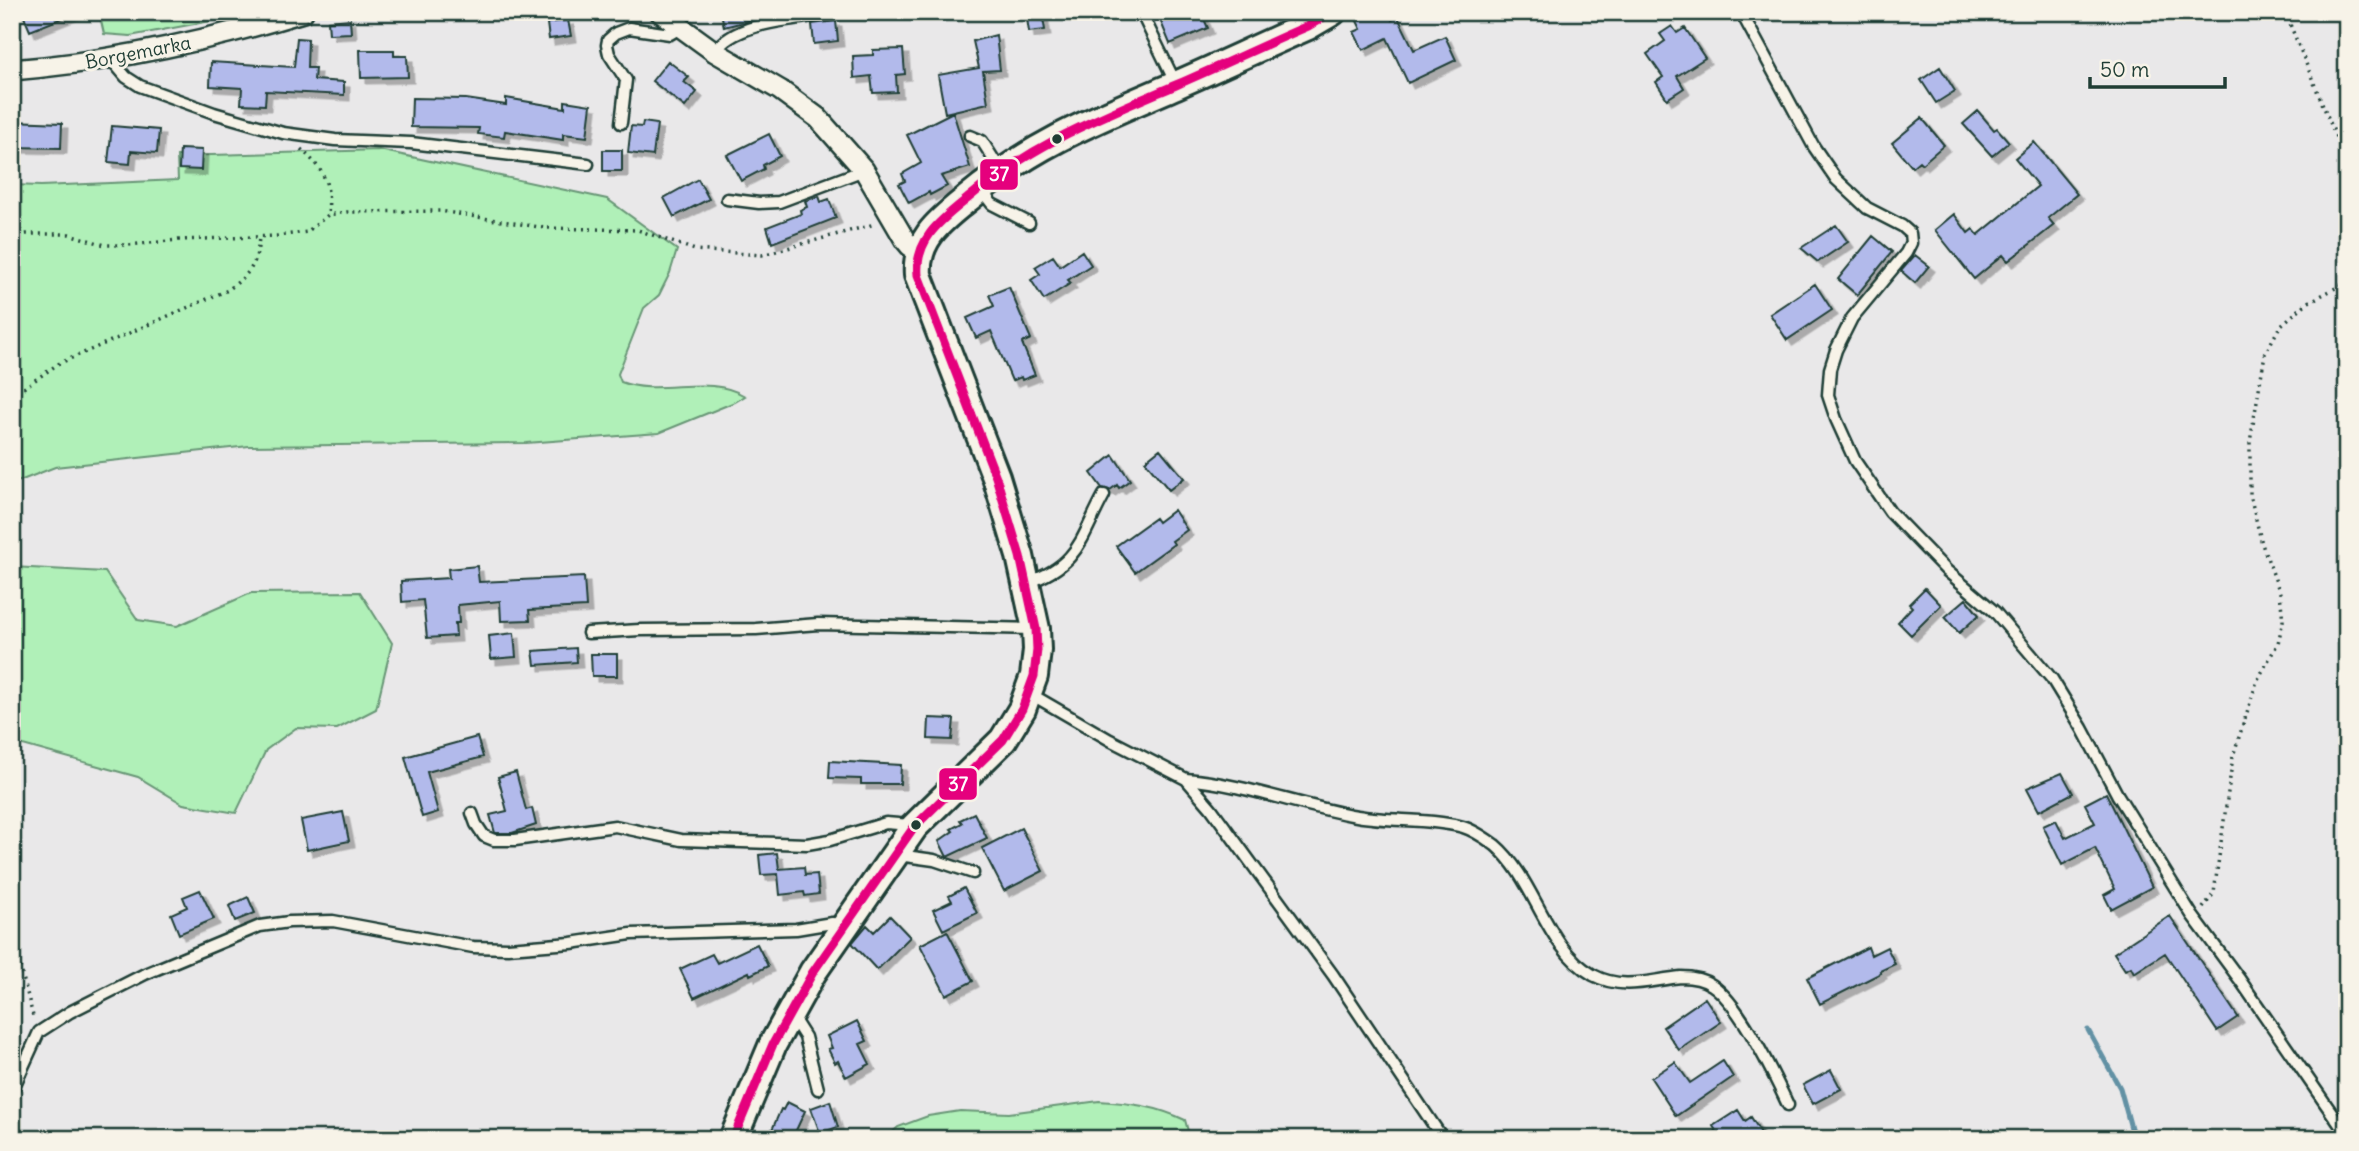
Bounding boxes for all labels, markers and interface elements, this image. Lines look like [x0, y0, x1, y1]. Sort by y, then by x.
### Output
street label: Borgemarka [83, 30, 193, 74]
scale bar [2090, 46, 2224, 90]
text: 50 m [2100, 56, 2149, 83]
unlabelled marker [1050, 132, 1064, 146]
line badge: 37 [979, 158, 1019, 191]
text: 37 [989, 162, 1010, 186]
line badge: 37 [938, 767, 978, 801]
text: 37 [948, 772, 969, 796]
unlabelled marker [909, 818, 923, 832]

